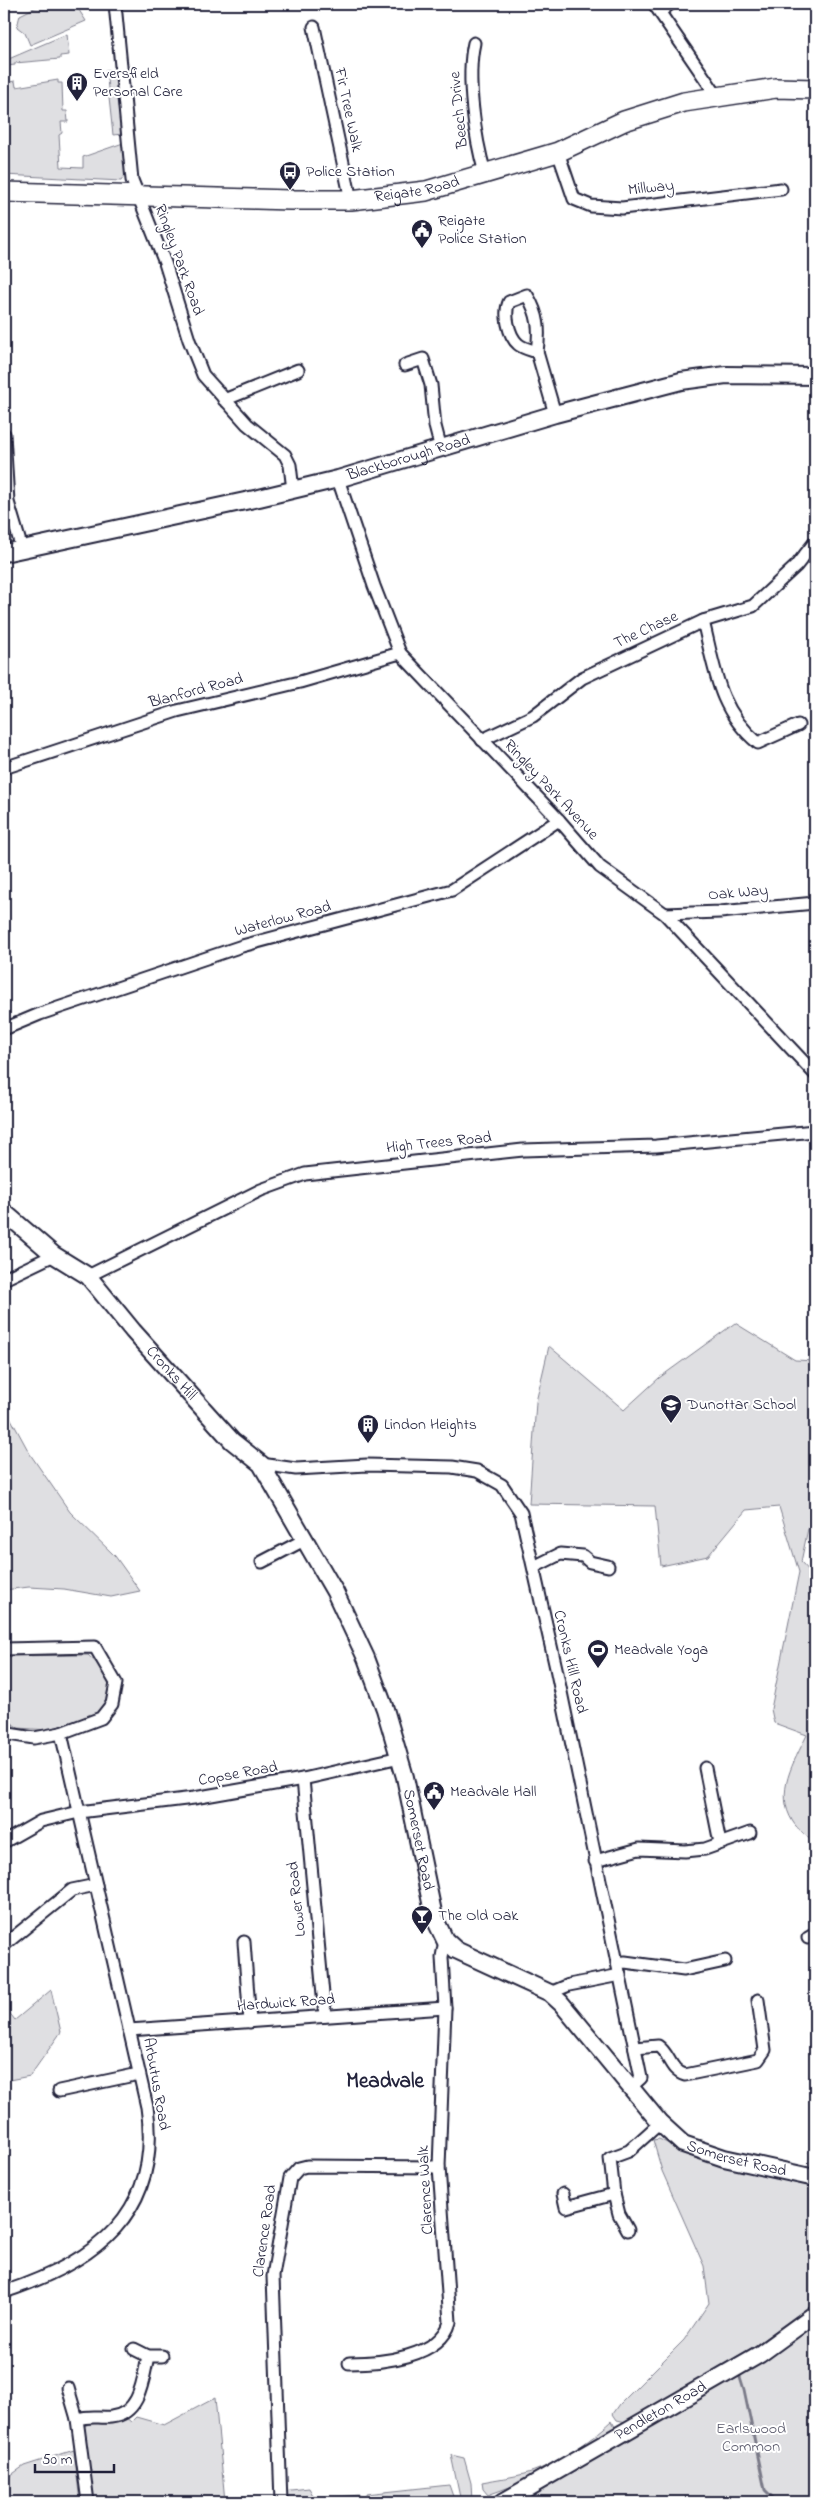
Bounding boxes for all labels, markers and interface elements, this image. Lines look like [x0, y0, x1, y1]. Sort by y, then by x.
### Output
place label: Eversfield Personal Care [93, 62, 183, 104]
street label: Fir Tree Walk [327, 65, 369, 155]
street label: Beech Drive [443, 70, 475, 151]
building icon: Eversfield Personal Care [65, 71, 89, 102]
bus stop icon: Police Station [278, 160, 302, 191]
place label: Police Station [306, 160, 395, 184]
street label: Reigate Road [373, 170, 462, 209]
street label: Millway [627, 174, 675, 202]
street label: Ringley Park Road [148, 201, 210, 319]
place label: Reigate Police Station [438, 209, 527, 251]
public building icon: Reigate Police Station [410, 218, 434, 249]
street label: Blackborough Road [343, 428, 473, 488]
street label: The Chase [610, 604, 683, 655]
street label: Blanford Road [145, 667, 246, 715]
street label: Ringley Park Avenue [498, 734, 605, 846]
street label: Oak Way [707, 878, 769, 908]
street label: Waterlow Road [232, 895, 334, 943]
street label: High Trees Road [385, 1126, 493, 1160]
street label: Cronks Hill [140, 1341, 203, 1406]
school or university icon: Dunottar School [659, 1393, 683, 1424]
place label: Dunottar School [686, 1393, 797, 1417]
building icon: Lindon Heights [356, 1413, 380, 1444]
place label: Lindon Heights [384, 1413, 477, 1437]
street label: Cronks Hill Road [546, 1608, 594, 1716]
sports icon: Meadvale Yoga [586, 1638, 610, 1669]
place label: Meadvale Yoga [614, 1638, 708, 1662]
street label: Copse Road [197, 1755, 279, 1793]
public building icon: Meadvale Hall [422, 1780, 446, 1811]
place label: Meadvale Hall [450, 1780, 537, 1804]
street label: Somerset Road [396, 1787, 440, 1892]
street label: Lower Road [281, 1860, 313, 1938]
bar icon: The Old Oak [410, 1904, 434, 1935]
place label: The Old Oak [438, 1904, 519, 1928]
street label: Hardwick Road [236, 1988, 336, 2018]
street label: Arbutus Road [136, 2036, 176, 2132]
district label: Meadvale [346, 2067, 424, 2097]
street label: Somerset Road [683, 2134, 789, 2183]
street label: Clarence Walk [412, 2144, 440, 2235]
street label: Clarence Road [247, 2183, 283, 2279]
street label: Pendleton Road [610, 2375, 711, 2447]
park label: Earlswood Common [716, 2417, 786, 2459]
scale bar [35, 2441, 114, 2473]
text: 50 m [42, 2449, 73, 2471]

